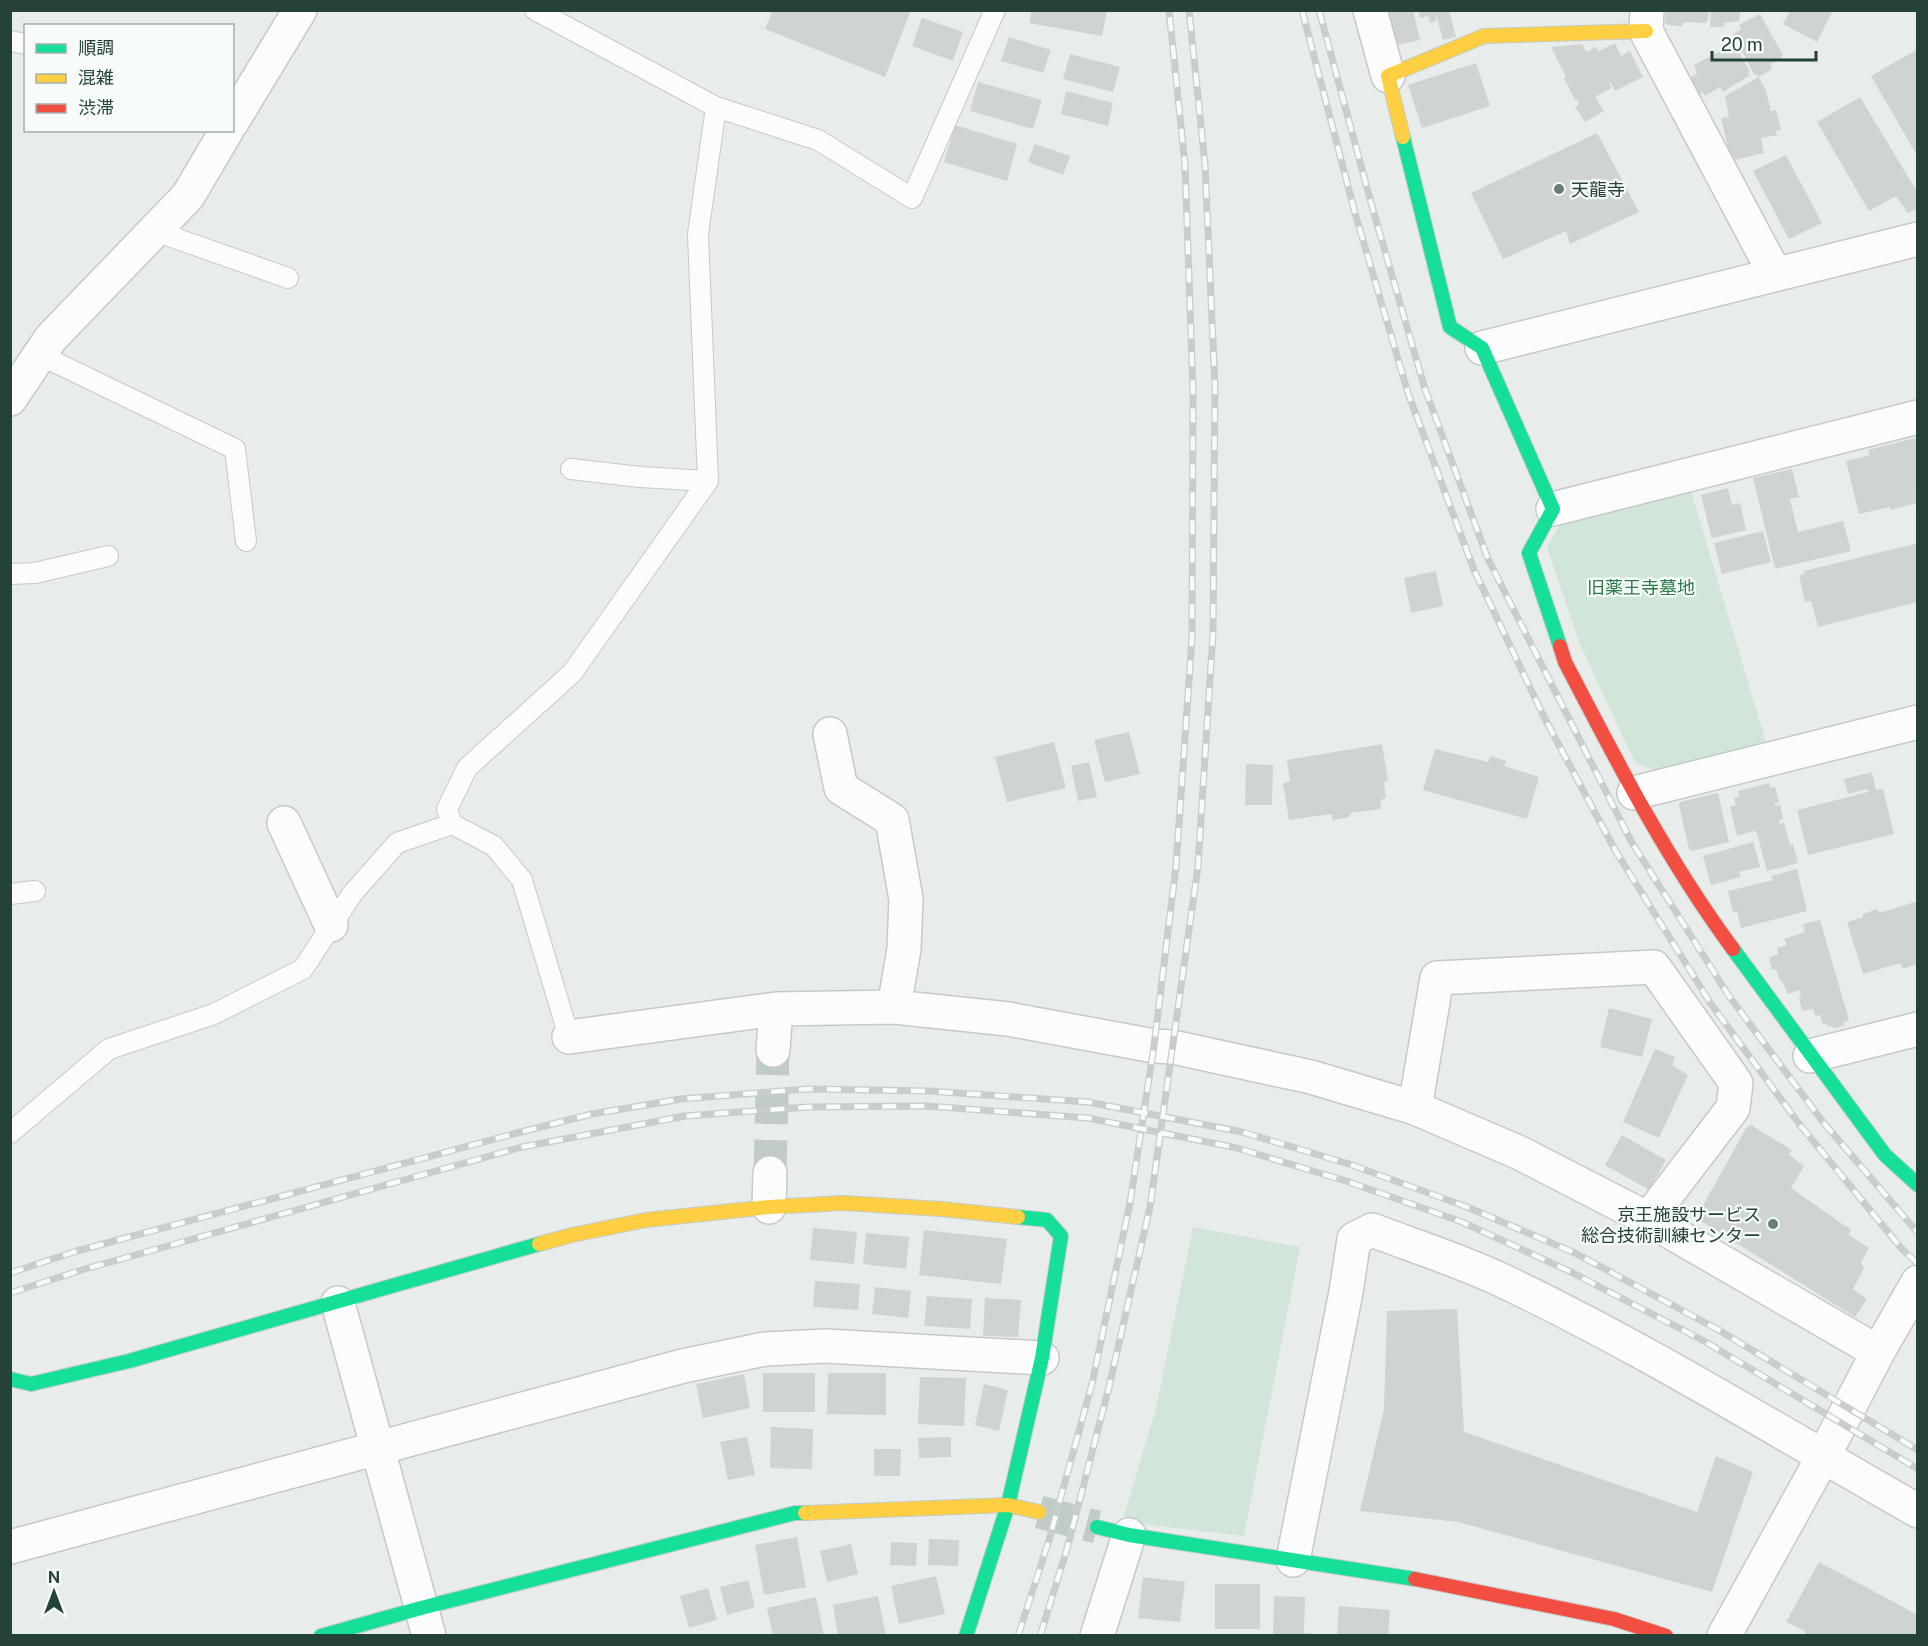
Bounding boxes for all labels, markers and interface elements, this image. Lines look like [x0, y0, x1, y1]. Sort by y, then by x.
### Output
legend [24, 24, 234, 132]
scale bar [1712, 24, 1816, 62]
text: 20 m [1721, 34, 1763, 55]
text: 順調 [78, 37, 114, 58]
text: 混雑 [78, 67, 114, 88]
text: 渋滞 [78, 97, 114, 118]
place label: 天龍寺 [1571, 179, 1625, 200]
marker: 天龍寺 [1552, 182, 1566, 196]
park label: 旧薬王寺墓地 [1587, 577, 1695, 598]
place label: 京王施設サービス 総合技術訓練センター [1581, 1204, 1761, 1246]
marker: 京王施設サービス 総合技術訓練センター [1766, 1217, 1780, 1231]
north arrow [24, 1562, 84, 1622]
text: N [48, 1568, 60, 1587]

